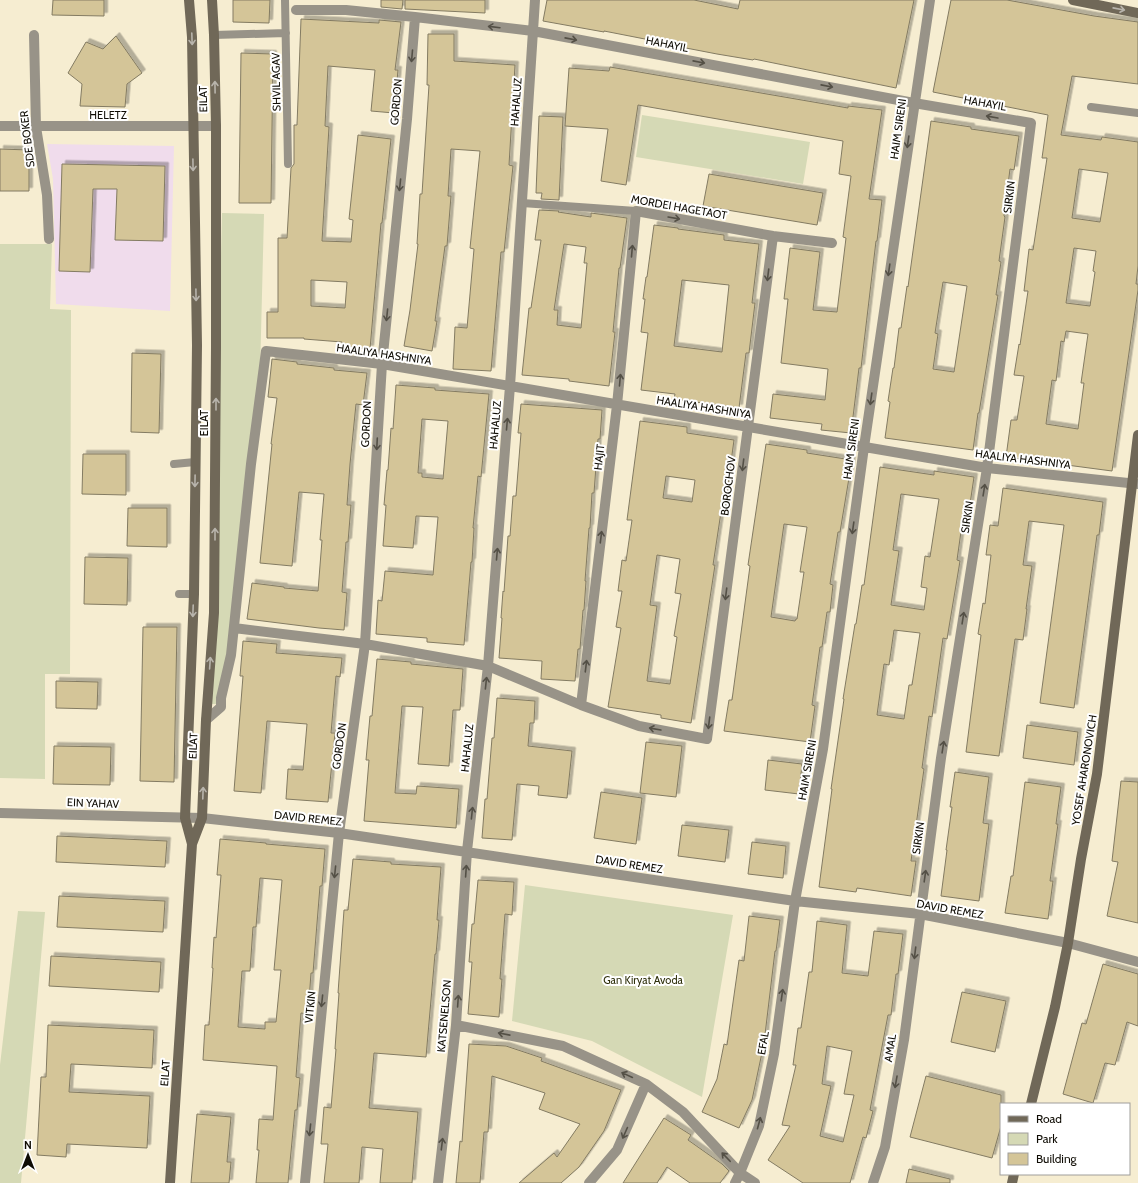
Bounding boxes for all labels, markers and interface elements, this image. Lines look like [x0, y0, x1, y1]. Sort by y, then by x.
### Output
one-way arrow [1112, 5, 1125, 13]
one-way arrow [488, 23, 501, 30]
one-way arrow [188, 32, 195, 45]
street label: HAHAYIL [645, 33, 690, 55]
one-way arrow [564, 35, 577, 43]
one-way arrow [409, 49, 416, 62]
street label: SHVIL AGAV [268, 52, 284, 111]
one-way arrow [692, 59, 705, 67]
street label: HAHALUZ [507, 77, 525, 127]
street label: GORDON [387, 78, 405, 126]
one-way arrow [211, 81, 219, 94]
one-way arrow [820, 83, 833, 91]
street label: EILAT [196, 86, 210, 112]
street label: HAHAYIL [963, 92, 1008, 114]
street label: HAIM SIRENI [887, 98, 909, 160]
street label: HELETZ [89, 108, 127, 122]
street label: SDE BOKER [17, 110, 37, 168]
one-way arrow [986, 113, 999, 121]
one-way arrow [904, 135, 912, 148]
one-way arrow [189, 158, 197, 171]
one-way arrow [397, 178, 404, 191]
street label: SIRKIN [1000, 180, 1018, 214]
street label: MORDEI HAGETAOT [630, 192, 728, 222]
one-way arrow [667, 214, 680, 222]
one-way arrow [628, 244, 636, 257]
one-way arrow [885, 264, 893, 277]
one-way arrow [764, 268, 772, 281]
one-way arrow [192, 288, 200, 301]
one-way arrow [383, 308, 391, 321]
street label: HAALIYA HASHNIYA [335, 340, 433, 368]
one-way arrow [616, 374, 623, 387]
one-way arrow [867, 392, 875, 405]
street label: HAALIYA HASHNIYA [655, 393, 753, 421]
one-way arrow [212, 398, 220, 411]
street label: GORDON [358, 400, 374, 448]
street label: HAHALUZ [486, 400, 504, 450]
street label: EILAT [197, 410, 211, 436]
one-way arrow [503, 418, 511, 431]
street label: HAIM SIRENI [840, 418, 862, 480]
one-way arrow [374, 437, 381, 450]
street label: HAJIT [590, 443, 608, 471]
street label: HAALIYA HASHNIYA [974, 446, 1072, 472]
street label: BOROCHOV [717, 455, 739, 516]
one-way arrow [739, 458, 747, 471]
one-way arrow [191, 474, 199, 487]
one-way arrow [980, 484, 988, 497]
street label: SIRKIN [958, 500, 976, 534]
one-way arrow [849, 521, 857, 534]
one-way arrow [211, 528, 219, 541]
one-way arrow [598, 531, 605, 544]
one-way arrow [493, 548, 500, 561]
one-way arrow [722, 587, 730, 600]
one-way arrow [189, 604, 197, 617]
one-way arrow [960, 612, 968, 625]
one-way arrow [207, 657, 214, 670]
one-way arrow [582, 660, 590, 673]
one-way arrow [482, 677, 490, 690]
street label: YOSEF AHARONOVICH [1068, 714, 1100, 827]
one-way arrow [705, 716, 713, 729]
street label: GORDON [329, 722, 349, 770]
street label: HAHALUZ [458, 723, 476, 773]
one-way arrow [649, 725, 662, 733]
street label: EILAT [186, 732, 200, 759]
street label: HAIM SIRENI [795, 739, 819, 801]
one-way arrow [939, 741, 947, 754]
one-way arrow [199, 787, 207, 800]
street label: EIN YAHAV [67, 795, 120, 811]
one-way arrow [468, 806, 475, 819]
street label: DAVID REMEZ [274, 807, 342, 829]
street label: SIRKIN [909, 821, 927, 855]
street label: DAVID REMEZ [594, 852, 664, 876]
one-way arrow [331, 865, 339, 878]
one-way arrow [462, 865, 470, 878]
one-way arrow [921, 870, 929, 883]
street label: DAVID REMEZ [915, 896, 985, 922]
one-way arrow [911, 946, 919, 959]
park label: Gan Kiryat Avoda [603, 973, 684, 987]
street label: KATSENELSON [434, 979, 454, 1053]
one-way arrow [778, 989, 786, 1002]
street label: VITKIN [301, 990, 319, 1024]
one-way arrow [319, 994, 326, 1007]
one-way arrow [454, 995, 461, 1008]
one-way arrow [498, 1030, 511, 1038]
street label: EFAL [754, 1030, 772, 1056]
street label: AMAL [881, 1033, 899, 1063]
street label: EILAT [157, 1059, 173, 1087]
one-way arrow [621, 1071, 633, 1078]
one-way arrow [892, 1075, 900, 1088]
legend [1000, 1103, 1130, 1175]
text: Road [1036, 1111, 1062, 1126]
one-way arrow [756, 1117, 763, 1130]
one-way arrow [306, 1123, 314, 1136]
one-way arrow [620, 1126, 628, 1138]
text: Park [1036, 1131, 1058, 1146]
north arrow [8, 1135, 48, 1175]
text: N [24, 1138, 32, 1152]
one-way arrow [439, 1138, 446, 1151]
text: Building [1036, 1151, 1078, 1166]
one-way arrow [721, 1152, 731, 1162]

